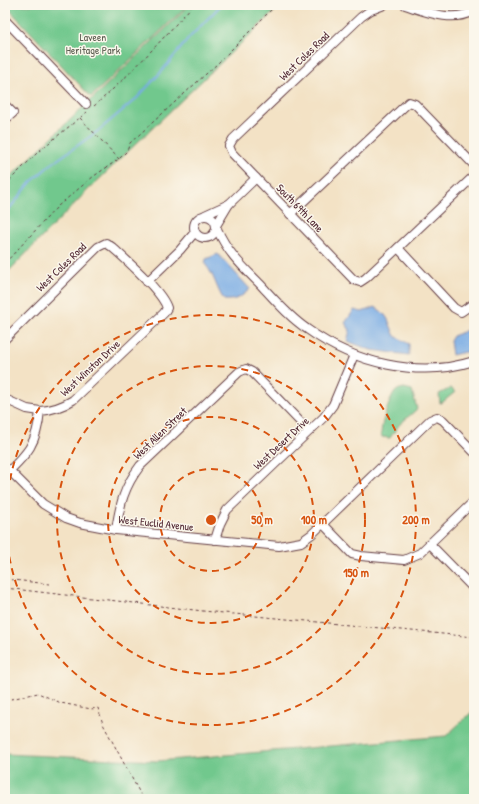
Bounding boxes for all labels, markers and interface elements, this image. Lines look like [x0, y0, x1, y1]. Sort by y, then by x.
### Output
street label: West Coles Road [276, 28, 332, 83]
park label: Laveen Heritage Park [66, 30, 121, 57]
street label: South 69th Lane [273, 181, 327, 236]
street label: West Coles Road [33, 239, 89, 294]
street label: West Winston Drive [57, 336, 123, 399]
street label: West Allen Street [130, 404, 190, 462]
street label: West Desert Drive [250, 413, 312, 472]
text: 50 m [251, 511, 273, 528]
text: 100 m [301, 511, 327, 528]
text: 200 m [402, 511, 430, 528]
street label: West Euclid Avenue [118, 512, 195, 534]
centre of rings [204, 513, 218, 527]
text: 150 m [343, 564, 369, 581]

